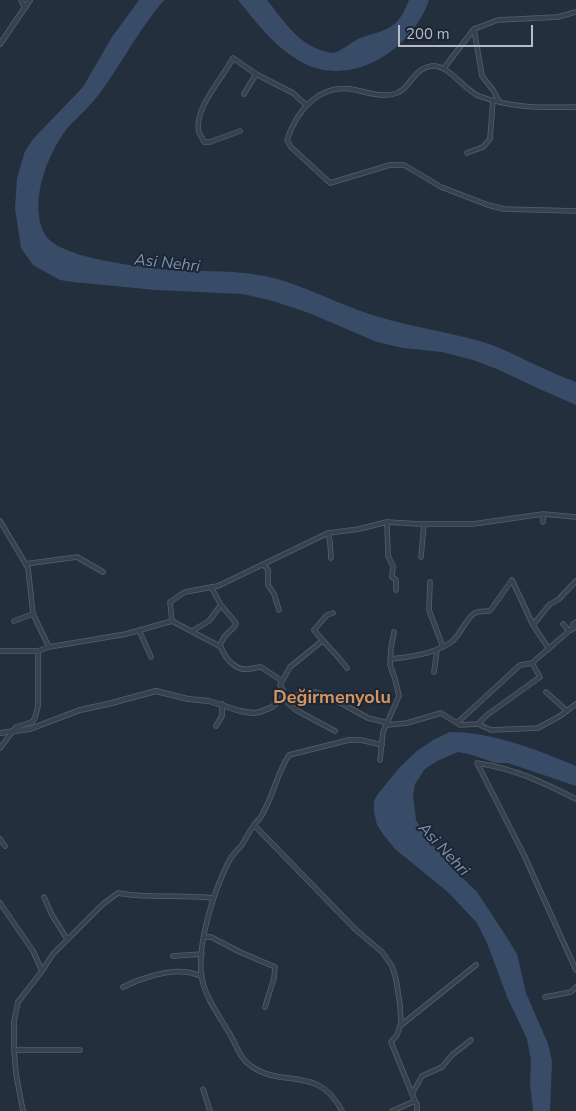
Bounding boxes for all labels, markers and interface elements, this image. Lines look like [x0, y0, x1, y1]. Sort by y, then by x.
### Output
scale bar [401, 15, 536, 47]
text: 200 m [406, 24, 450, 44]
water label: Asi Nehri [133, 251, 201, 277]
district label: Değirmenyolu [273, 688, 391, 710]
water label: Asi Nehri [413, 819, 473, 881]

